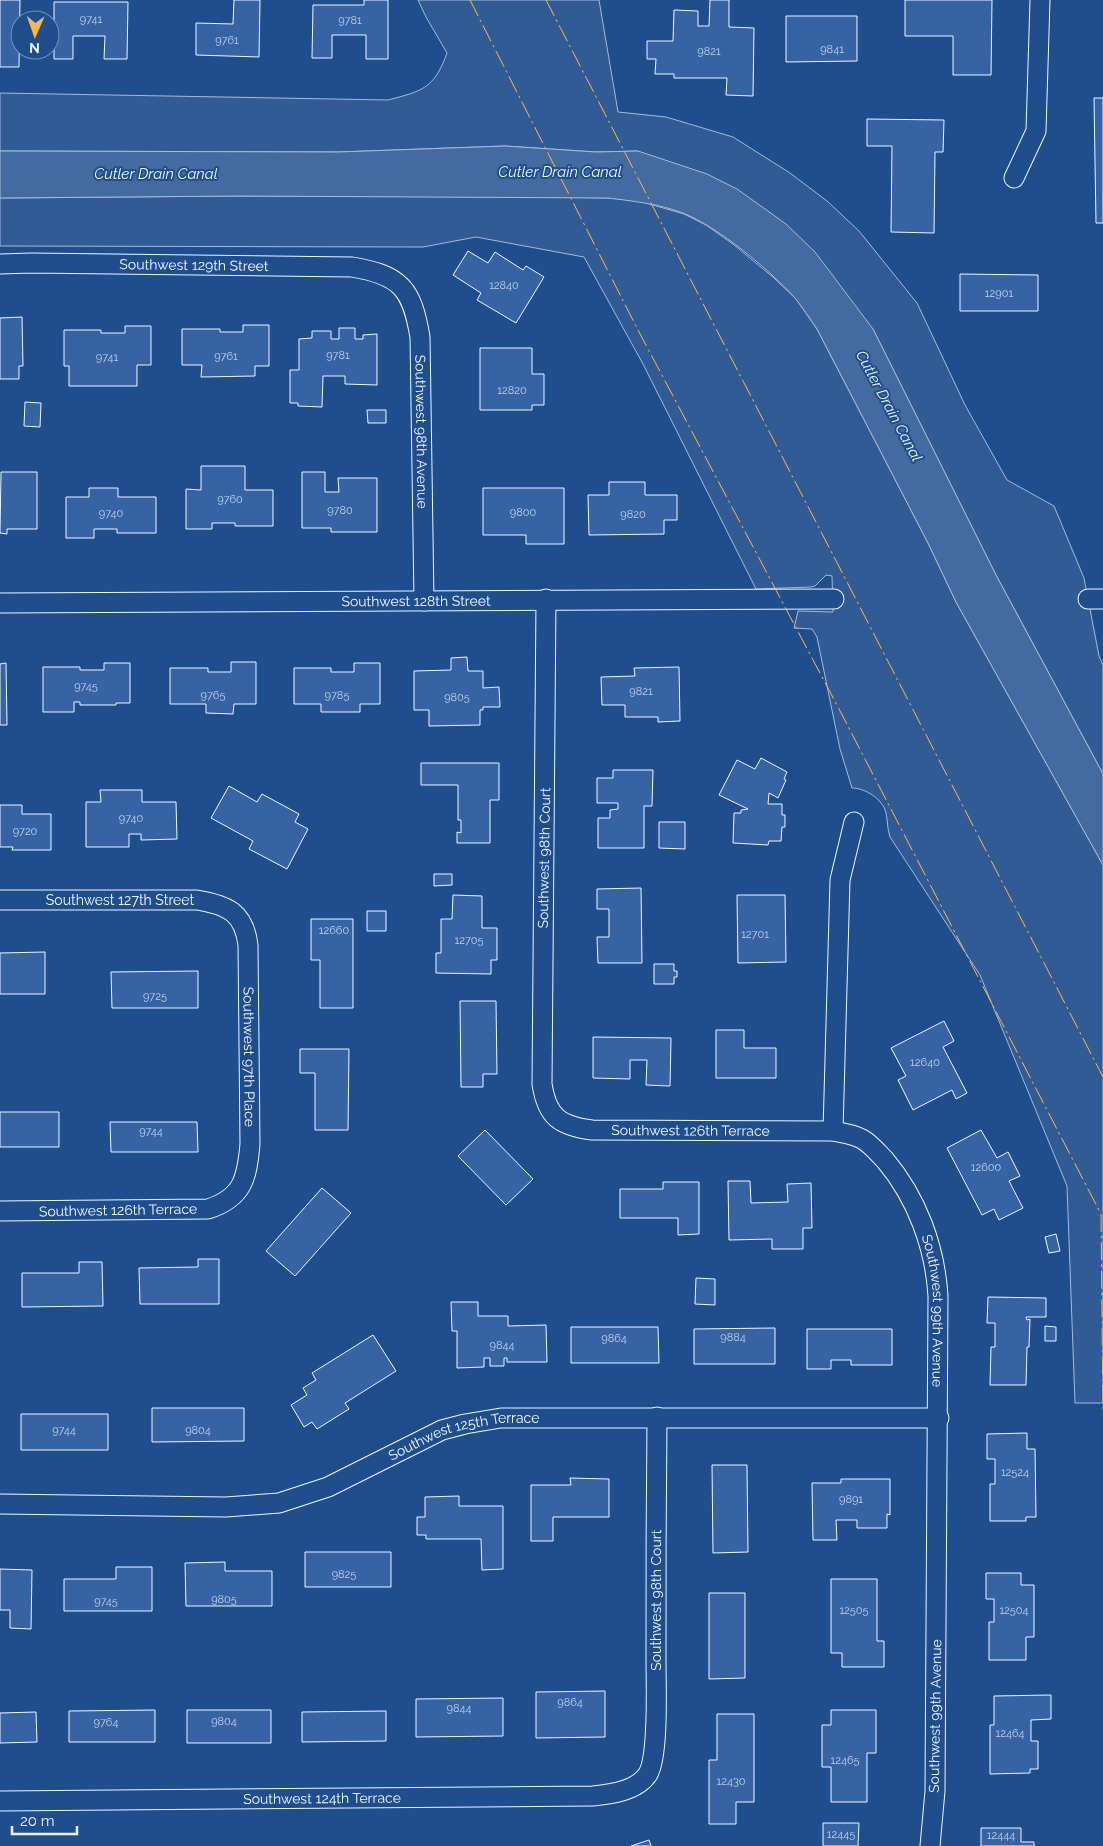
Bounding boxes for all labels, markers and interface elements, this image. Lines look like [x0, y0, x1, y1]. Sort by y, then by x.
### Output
north arrow [10, 10, 60, 60]
house number: 9741 [80, 13, 102, 26]
house number: 9781 [338, 14, 362, 27]
house number: 9761 [215, 34, 239, 47]
text: N [29, 40, 40, 56]
house number: 9841 [820, 43, 844, 56]
house number: 9821 [697, 45, 721, 58]
water label: Cutler Drain Canal [498, 163, 622, 181]
water label: Cutler Drain Canal [94, 165, 218, 183]
street label: Southwest 129th Street [119, 256, 269, 274]
house number: 12840 [489, 279, 519, 292]
house number: 12901 [985, 287, 1013, 300]
water label: Cutler Drain Canal [852, 347, 926, 465]
house number: 9781 [326, 349, 350, 362]
house number: 9761 [214, 350, 238, 363]
house number: 9741 [96, 351, 118, 364]
street label: Southwest 98th Avenue [412, 355, 431, 509]
house number: 12820 [497, 384, 527, 397]
house number: 9760 [217, 493, 243, 506]
house number: 9780 [327, 504, 353, 517]
house number: 9800 [510, 506, 536, 519]
house number: 9740 [99, 507, 123, 520]
house number: 9820 [620, 508, 646, 521]
street label: Southwest 128th Street [341, 593, 491, 609]
house number: 9745 [74, 680, 98, 693]
house number: 9821 [629, 685, 653, 698]
house number: 9765 [201, 689, 225, 702]
house number: 9785 [325, 689, 349, 702]
house number: 9805 [444, 691, 470, 704]
street label: Southwest 98th Court [535, 787, 553, 929]
house number: 9740 [119, 812, 143, 825]
house number: 9720 [13, 825, 38, 838]
street label: Southwest 127th Street [46, 892, 194, 908]
house number: 12660 [319, 924, 349, 937]
house number: 12701 [741, 928, 769, 941]
house number: 12705 [454, 934, 484, 947]
street label: Southwest 97th Place [240, 987, 258, 1127]
house number: 9725 [143, 990, 167, 1003]
house number: 12640 [910, 1056, 940, 1069]
street label: Southwest 126th Terrace [611, 1122, 770, 1139]
house number: 9744 [139, 1125, 163, 1138]
house number: 12600 [971, 1161, 1002, 1174]
street label: Southwest 126th Terrace [39, 1201, 197, 1219]
street label: Southwest 99th Avenue [919, 1232, 946, 1387]
house number: 9884 [720, 1331, 746, 1344]
house number: 9864 [601, 1332, 627, 1345]
house number: 9844 [490, 1339, 514, 1352]
street label: Southwest 125th Terrace [386, 1410, 539, 1464]
house number: 9744 [52, 1424, 76, 1437]
house number: 9804 [185, 1424, 211, 1437]
house number: 12524 [1001, 1466, 1029, 1479]
house number: 9891 [839, 1493, 863, 1506]
street label: Southwest 98th Court [648, 1529, 664, 1671]
house number: 9825 [332, 1568, 356, 1581]
house number: 9805 [211, 1593, 237, 1606]
house number: 9745 [94, 1595, 118, 1608]
house number: 12505 [839, 1604, 869, 1617]
house number: 12504 [999, 1604, 1029, 1617]
street label: Southwest 99th Avenue [926, 1639, 944, 1793]
house number: 9864 [557, 1696, 583, 1709]
house number: 9844 [447, 1702, 471, 1715]
house number: 9804 [211, 1715, 237, 1728]
house number: 9764 [94, 1716, 118, 1729]
house number: 12464 [995, 1727, 1025, 1740]
house number: 12465 [830, 1754, 860, 1767]
house number: 12430 [716, 1775, 746, 1788]
street label: Southwest 124th Terrace [243, 1790, 401, 1807]
scale bar [12, 1804, 78, 1836]
text: 20 m [20, 1812, 55, 1830]
house number: 12445 [827, 1828, 855, 1841]
house number: 12444 [987, 1829, 1015, 1842]

